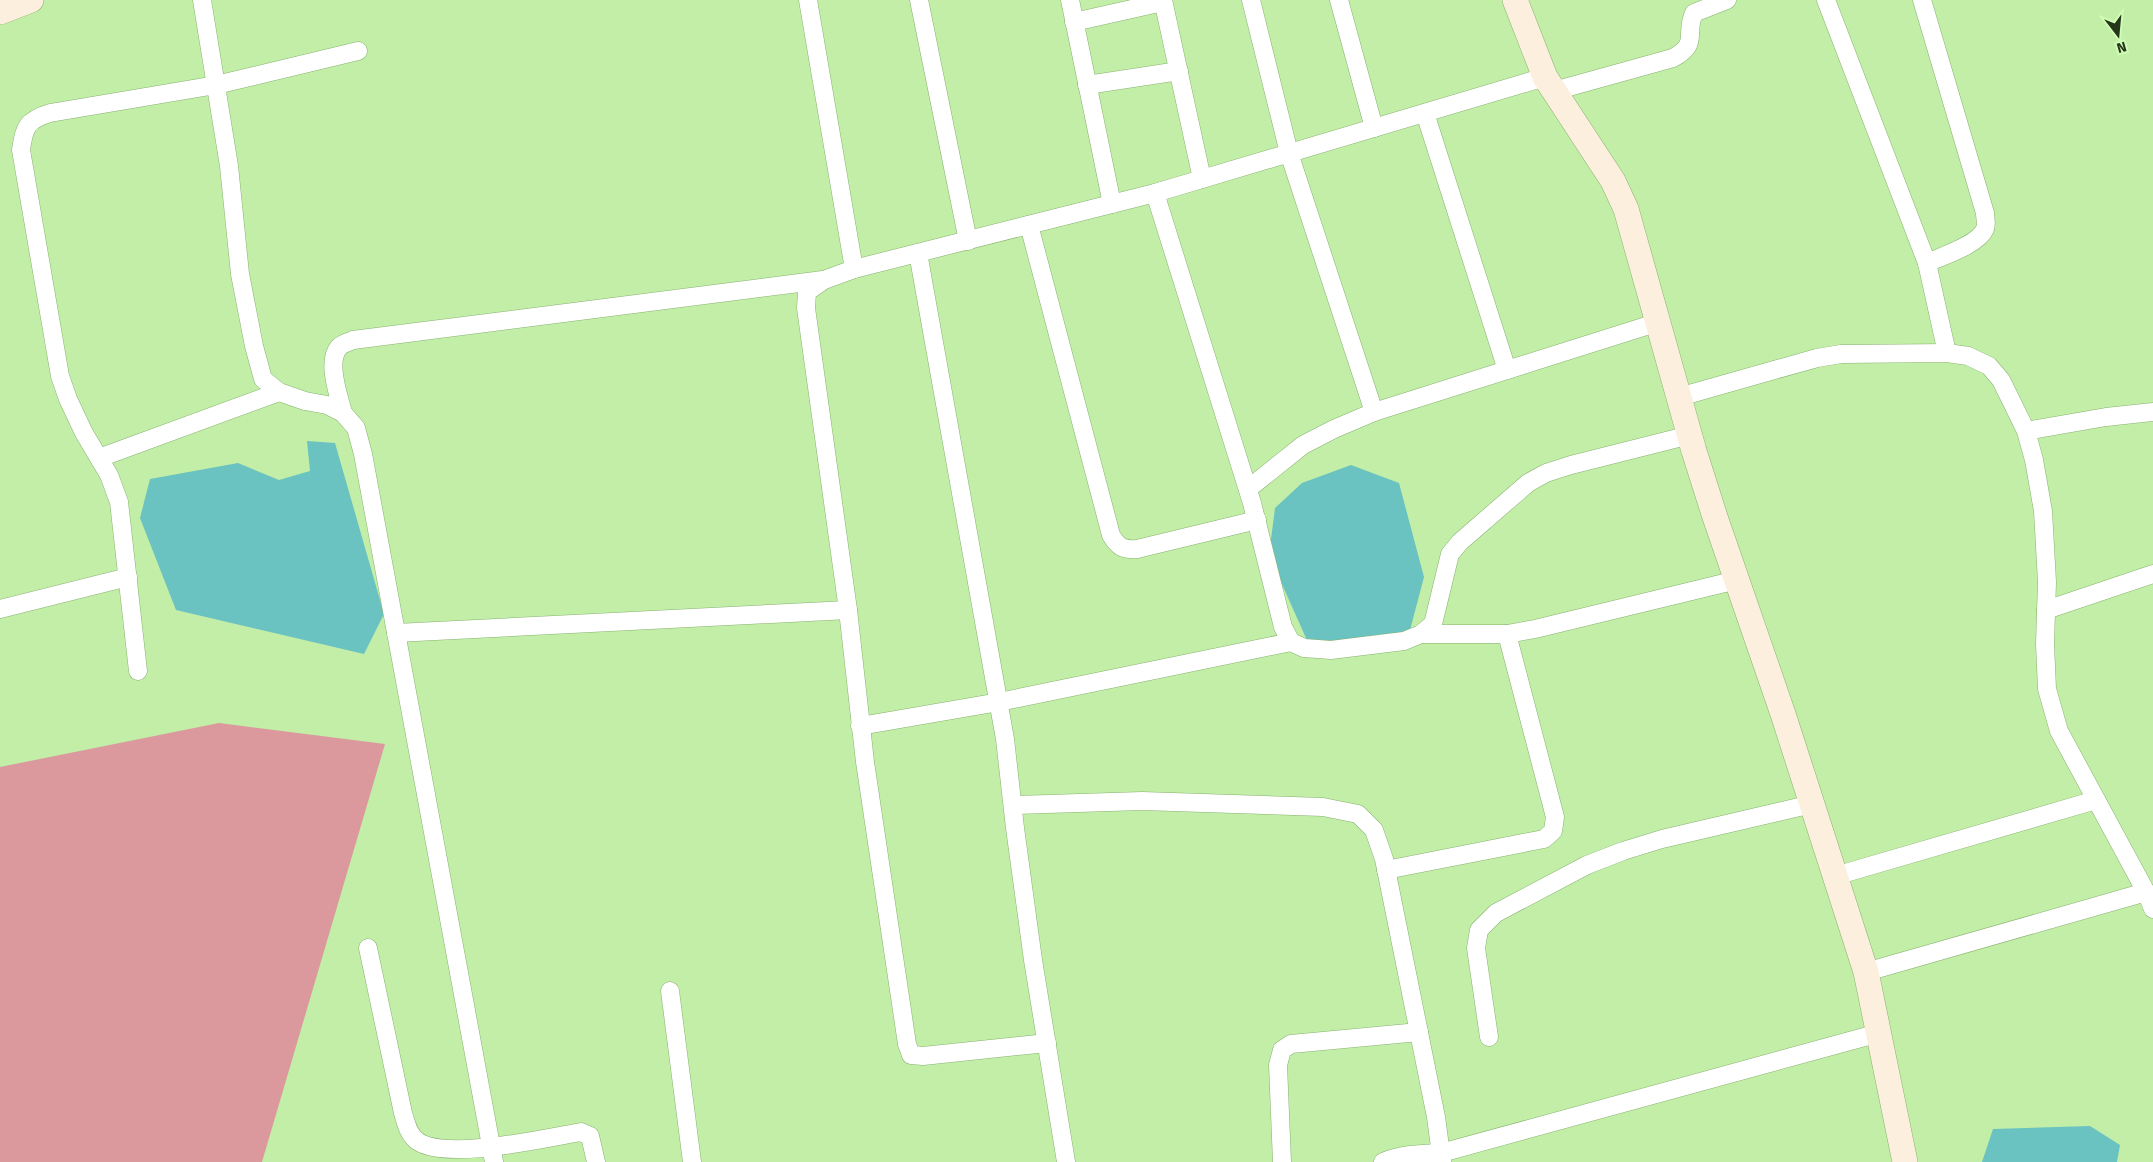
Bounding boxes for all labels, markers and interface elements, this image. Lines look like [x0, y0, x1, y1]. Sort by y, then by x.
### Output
north arrow [2093, 10, 2143, 60]
text: N [2115, 38, 2128, 56]

